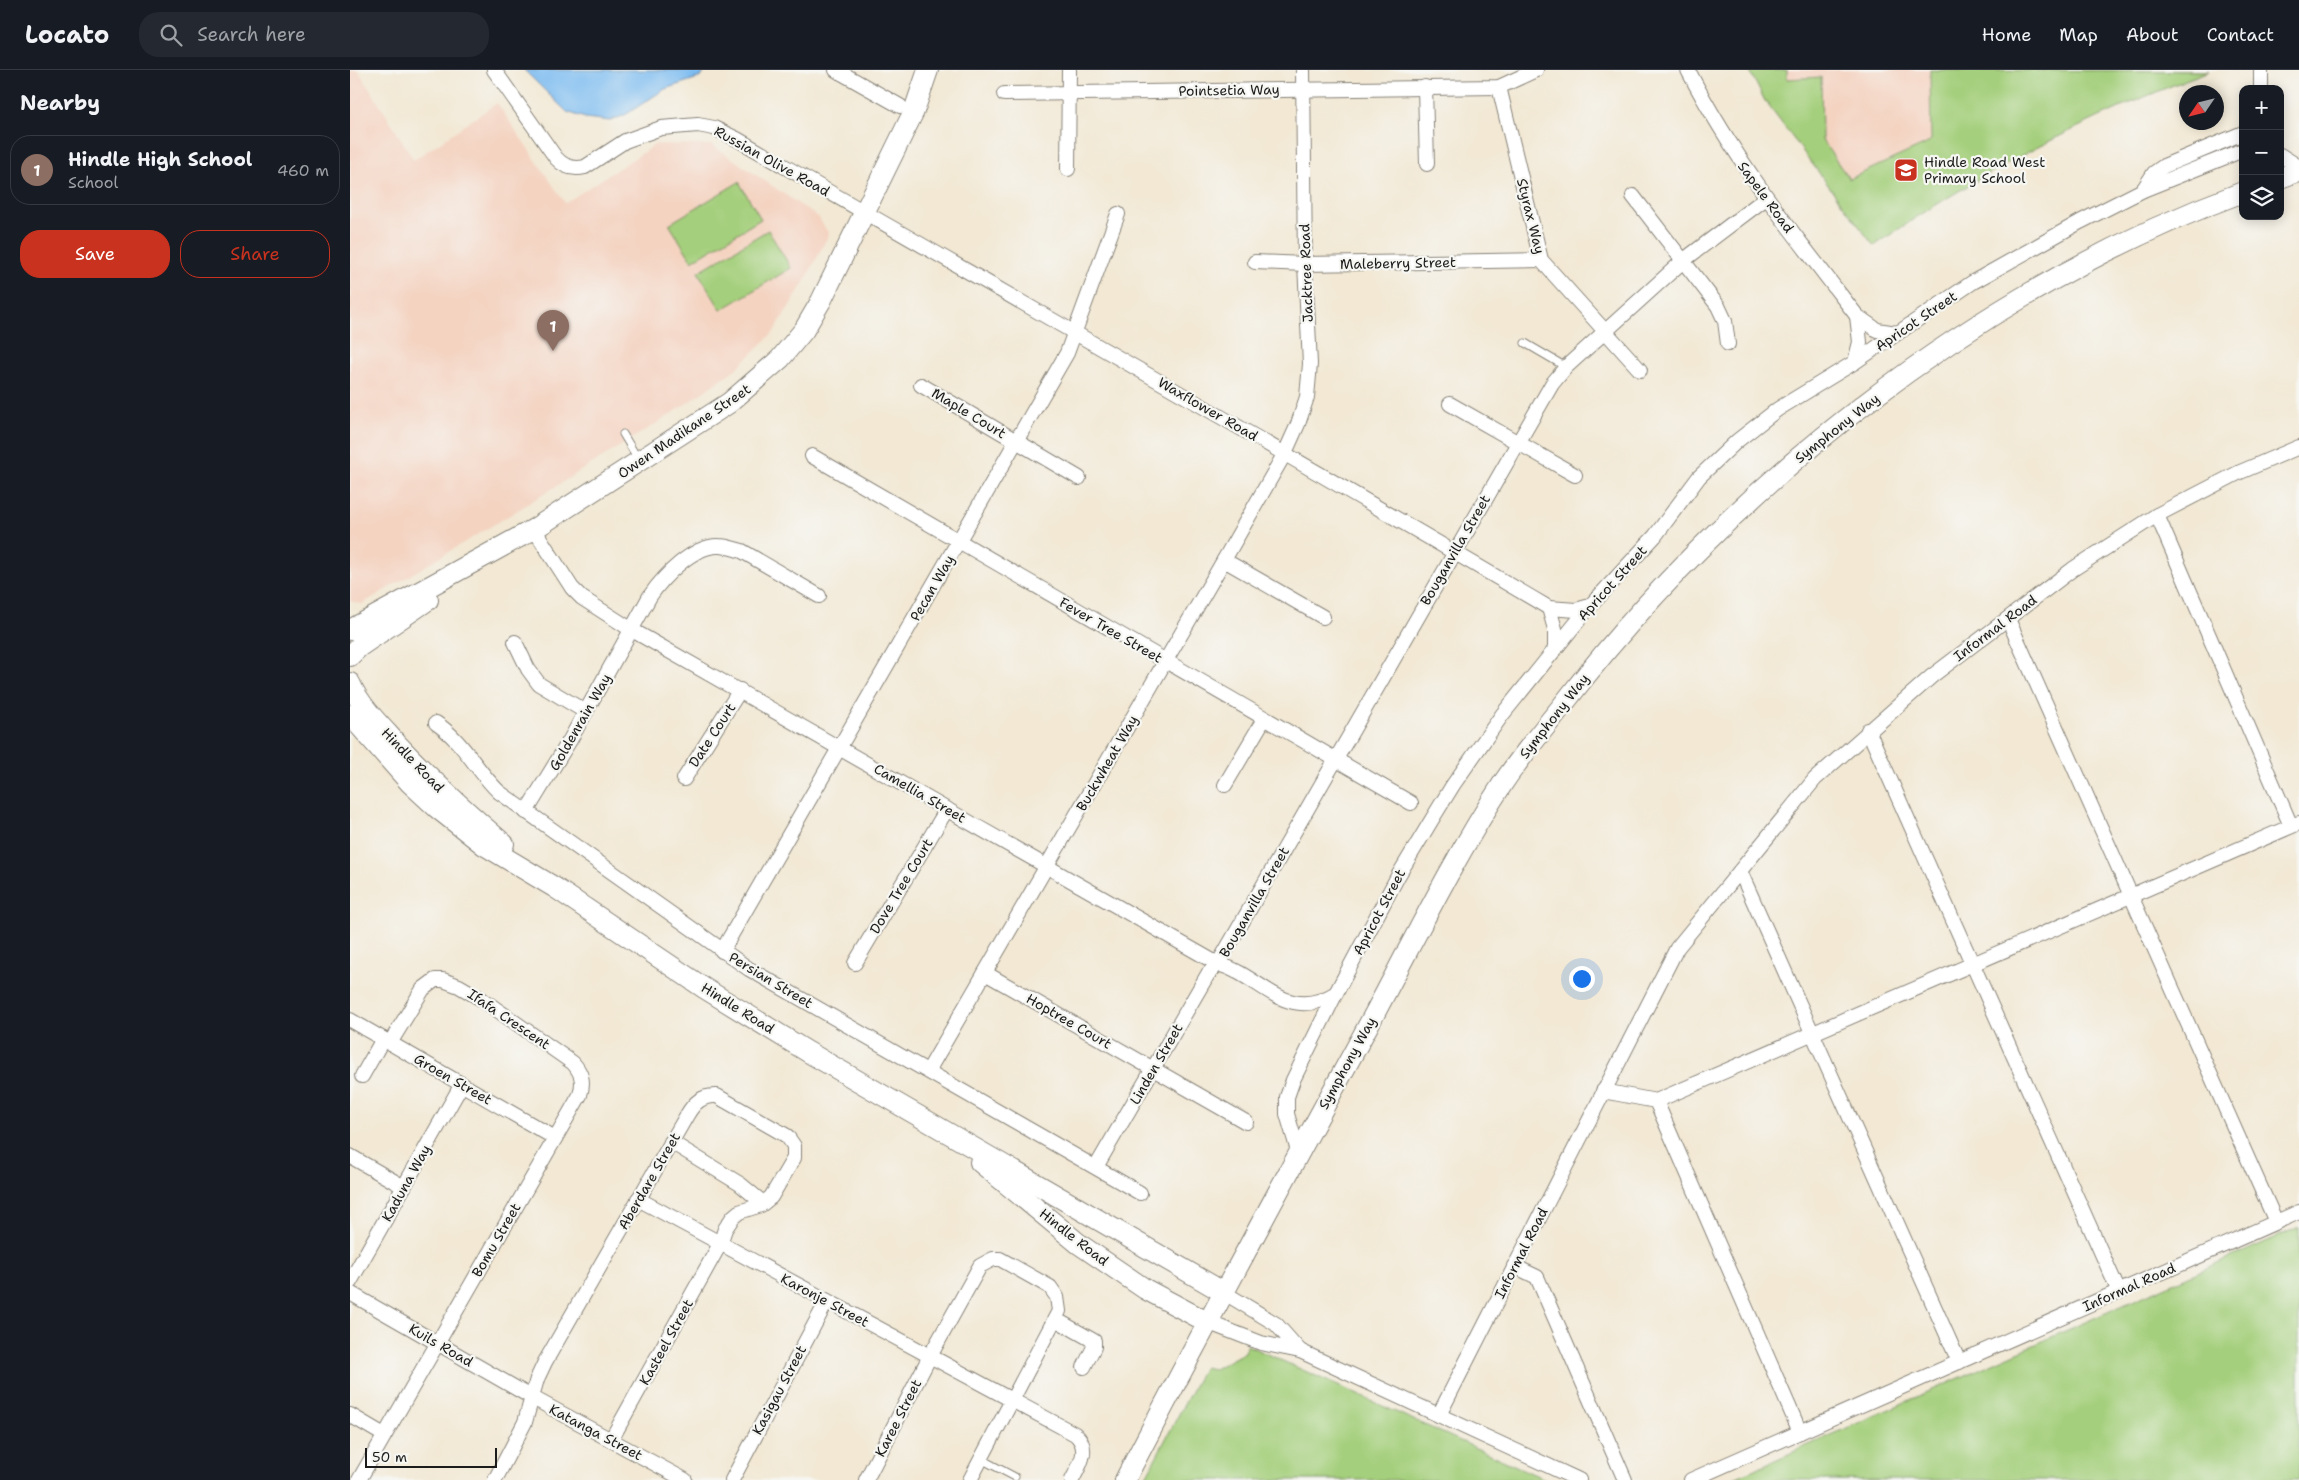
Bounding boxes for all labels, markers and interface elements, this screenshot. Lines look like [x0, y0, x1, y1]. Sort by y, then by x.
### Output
search box [139, 12, 489, 57]
text: Locato [25, 19, 109, 51]
icon: search [157, 21, 185, 49]
text: Search here [197, 22, 306, 47]
text: Home [1982, 23, 2031, 47]
text: Map [2059, 23, 2098, 47]
text: About [2126, 23, 2179, 47]
text: Contact [2207, 23, 2274, 47]
street label: Pointsetia Way [1178, 80, 1280, 100]
north arrow [2179, 85, 2224, 130]
map controls [2239, 85, 2284, 220]
button: + [2239, 85, 2284, 130]
text: Nearby [20, 89, 100, 117]
street label: Russian Olive Road [711, 122, 833, 200]
button: − [2239, 130, 2284, 175]
text: Hindle High School [68, 147, 252, 172]
place label: Hindle Road West Primary School [1924, 153, 2045, 187]
school or university icon: Hindle Road West Primary School [1893, 157, 1919, 183]
street label: Sapele Road [1734, 158, 1798, 236]
text: 1 [33, 160, 41, 181]
text: 460 m [277, 160, 329, 181]
text: School [68, 172, 118, 193]
button: layers [2239, 175, 2284, 220]
street label: Styrax Way [1513, 176, 1549, 256]
street label: Jacktree Road [1295, 223, 1317, 323]
button: Save [20, 230, 170, 278]
button: Share [180, 230, 330, 278]
street label: Maleberry Street [1340, 253, 1456, 273]
street label: Apricot Street [1872, 287, 1960, 355]
pin: 1 [537, 310, 569, 351]
street label: Waxflower Road [1155, 373, 1261, 445]
street label: Owen Madikane Street [614, 380, 754, 482]
street label: Maple Court [928, 384, 1010, 442]
street label: Symphony Way [1791, 389, 1883, 467]
street label: Bouganvilla Street [1416, 492, 1494, 608]
street label: Apricot Street [1574, 542, 1650, 624]
street label: Pecan Way [906, 552, 958, 624]
street label: Informal Road [1950, 591, 2040, 665]
street label: Fever Tree Street [1056, 593, 1166, 667]
street label: Goldenrain Way [545, 670, 615, 774]
street label: Symphony Way [1515, 670, 1593, 762]
street label: Date Court [685, 700, 739, 770]
street label: Buckwheat Way [1072, 712, 1142, 814]
street label: Hindle Road [378, 724, 448, 796]
street label: Camellia Street [871, 759, 969, 827]
street label: Dove Tree Court [865, 835, 937, 937]
street label: Bouganvilla Street [1215, 844, 1293, 960]
street label: Apricot Street [1349, 866, 1409, 958]
street label: Persian Street [726, 948, 816, 1012]
your location [1569, 966, 1595, 992]
street label: Hindle Road [698, 978, 778, 1038]
street label: Ifafa Crescent [464, 985, 554, 1053]
street label: Hoptree Court [1023, 989, 1115, 1053]
street label: Symphony Way [1314, 1014, 1380, 1112]
street label: Linden Street [1126, 1020, 1186, 1108]
street label: Groen Street [411, 1049, 495, 1109]
street label: Aberdare Street [614, 1129, 684, 1233]
street label: Kaduna Way [377, 1141, 435, 1225]
street label: Bomu Street [468, 1200, 524, 1280]
street label: Hindle Road [1036, 1204, 1112, 1270]
street label: Informal Road [1490, 1204, 1552, 1302]
street label: Informal Road [2080, 1258, 2178, 1316]
street label: Karonje Street [778, 1269, 872, 1331]
street label: Kasteel Street [635, 1296, 697, 1388]
street label: Kuils Road [406, 1319, 476, 1371]
street label: Kasigau Street [748, 1342, 810, 1438]
street label: Karee Street [871, 1376, 925, 1460]
street label: Katanga Street [546, 1400, 646, 1464]
scale bar [365, 1445, 498, 1468]
text: 50 m [372, 1448, 407, 1466]

